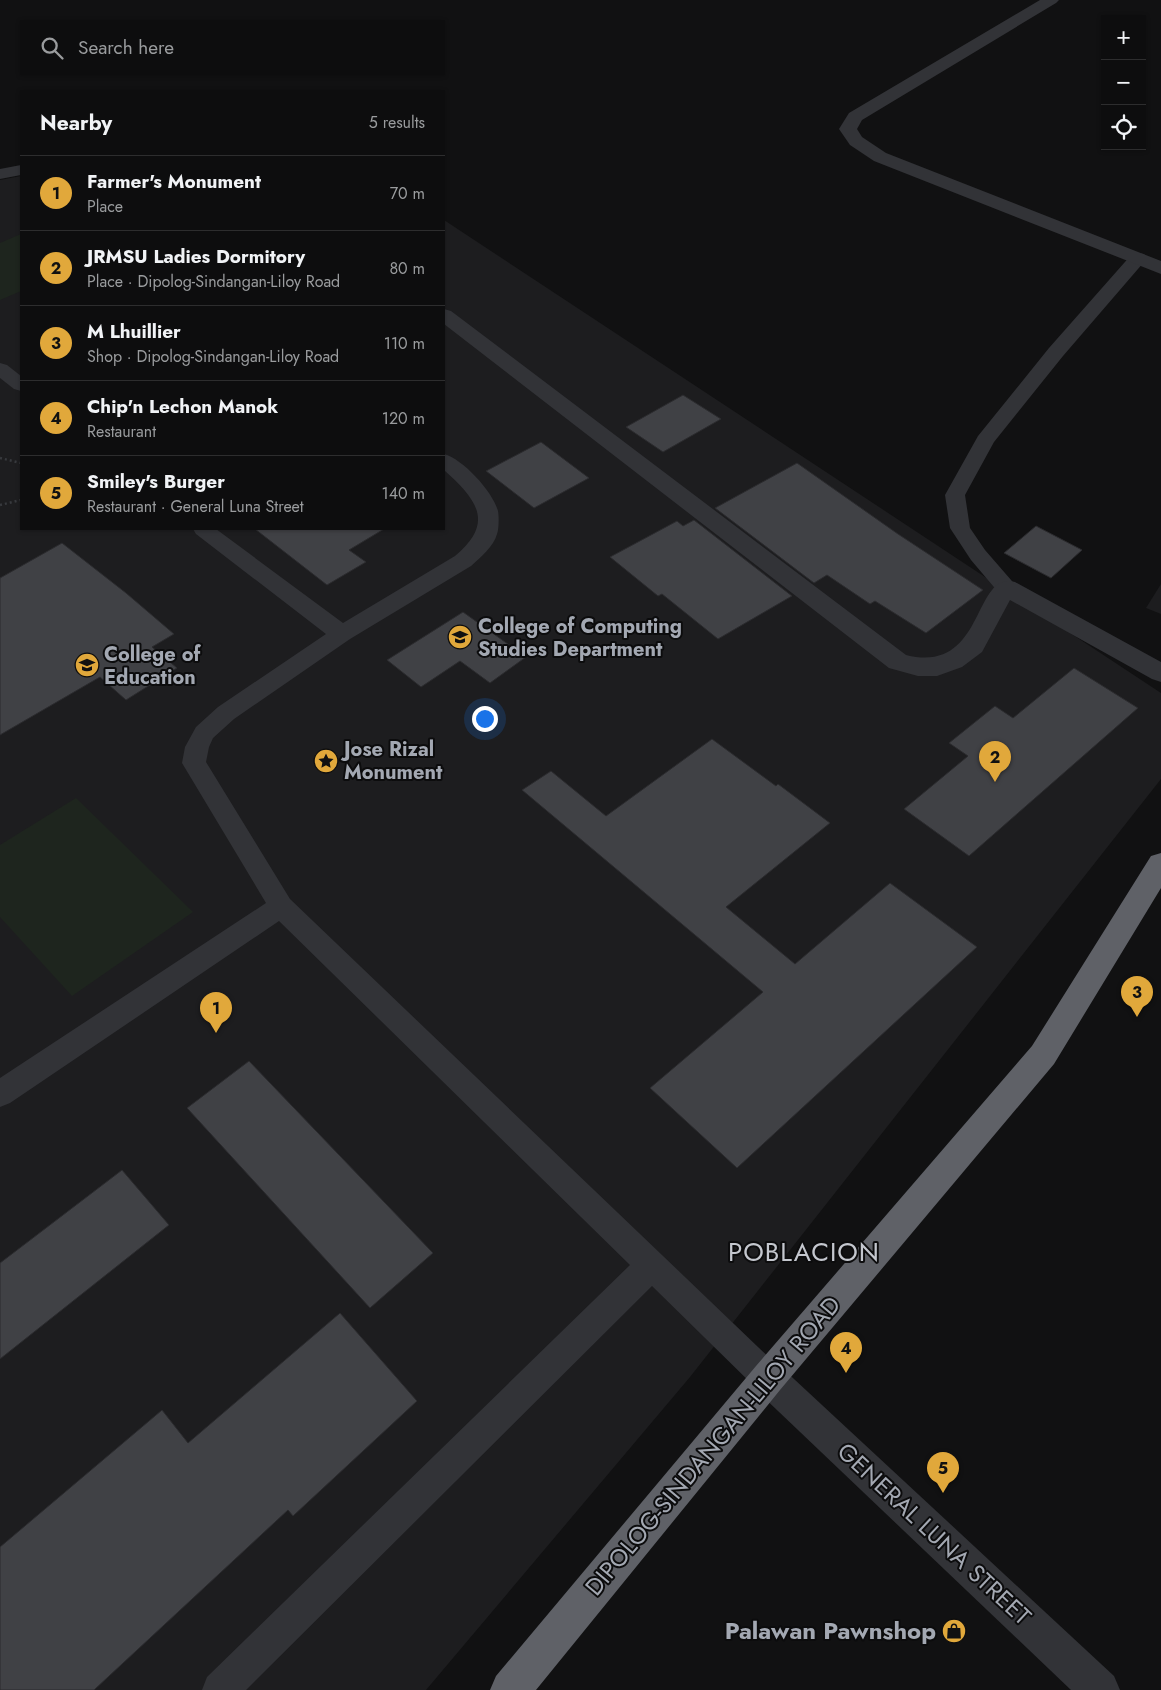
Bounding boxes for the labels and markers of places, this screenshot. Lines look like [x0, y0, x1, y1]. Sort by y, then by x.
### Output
place label: College of Computing Studies Department [478, 612, 682, 664]
school or university icon: College of Computing Studies Department [447, 624, 473, 650]
place label: College of Education [104, 640, 202, 692]
school or university icon: College of Education [74, 652, 100, 678]
place label: Jose Rizal Monument [340, 735, 443, 787]
pin: 2 [979, 741, 1011, 782]
place icon: Jose Rizal Monument [313, 748, 339, 774]
pin: 3 [1121, 976, 1153, 1017]
pin: 1 [200, 992, 232, 1033]
pin: 4 [830, 1332, 862, 1373]
pin: 5 [927, 1452, 959, 1493]
place label: Palawan Pawnshop [725, 1613, 936, 1648]
shop icon: Palawan Pawnshop [941, 1618, 967, 1644]

